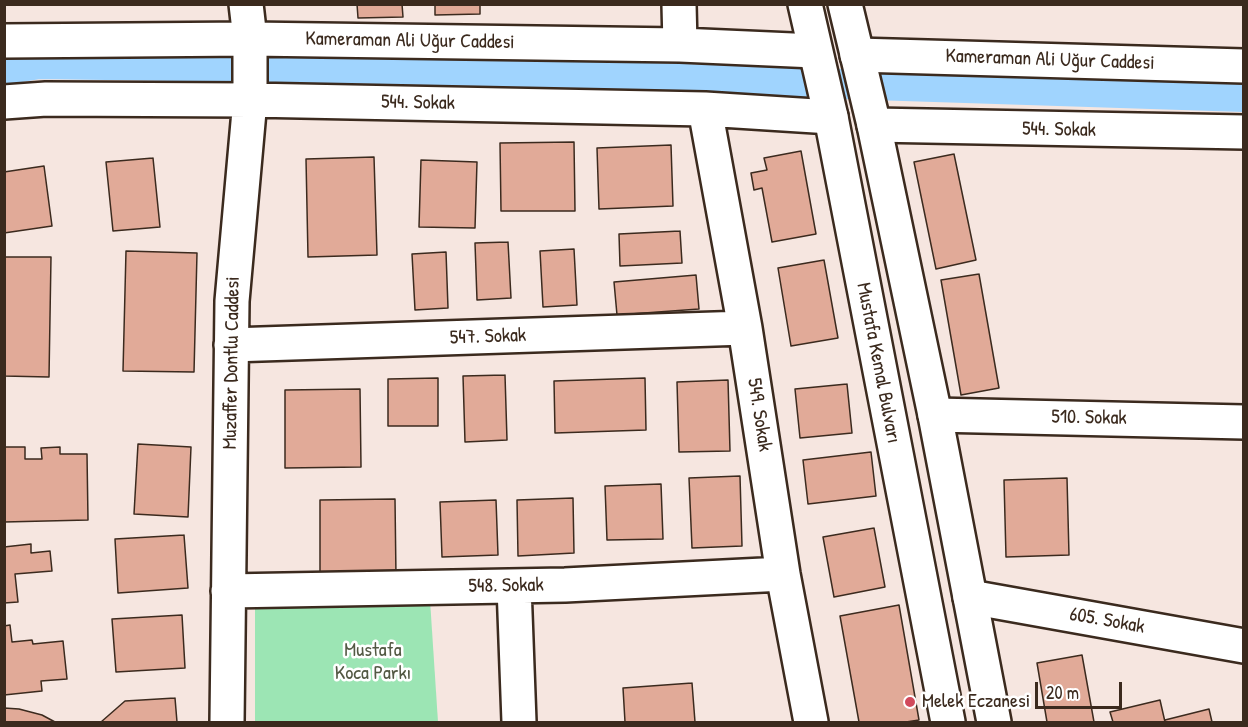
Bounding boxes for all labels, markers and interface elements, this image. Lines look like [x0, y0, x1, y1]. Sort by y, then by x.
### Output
street label: Kameraman Ali Uğur Caddesi [305, 27, 515, 55]
street label: Kameraman Ali Uğur Caddesi [945, 44, 1155, 76]
street label: 544. Sokak [381, 90, 455, 116]
street label: 544. Sokak [1022, 117, 1096, 143]
street label: Muzaffer Dontlu Caddesi [218, 276, 246, 450]
street label: Mustafa Kemal Bulvarı [851, 281, 905, 445]
street label: 547. Sokak [449, 324, 527, 350]
street label: 549. Sokak [741, 377, 777, 453]
street label: 510. Sokak [1051, 405, 1127, 431]
street label: 548. Sokak [468, 573, 544, 599]
street label: 605. Sokak [1068, 603, 1146, 639]
park label: Mustafa Koca Parkı [335, 639, 411, 686]
scale bar [1038, 670, 1125, 708]
text: 20 m [1046, 680, 1079, 705]
place label: Melek Eczanesi [922, 690, 1030, 714]
marker: Melek Eczanesi [903, 695, 917, 709]

